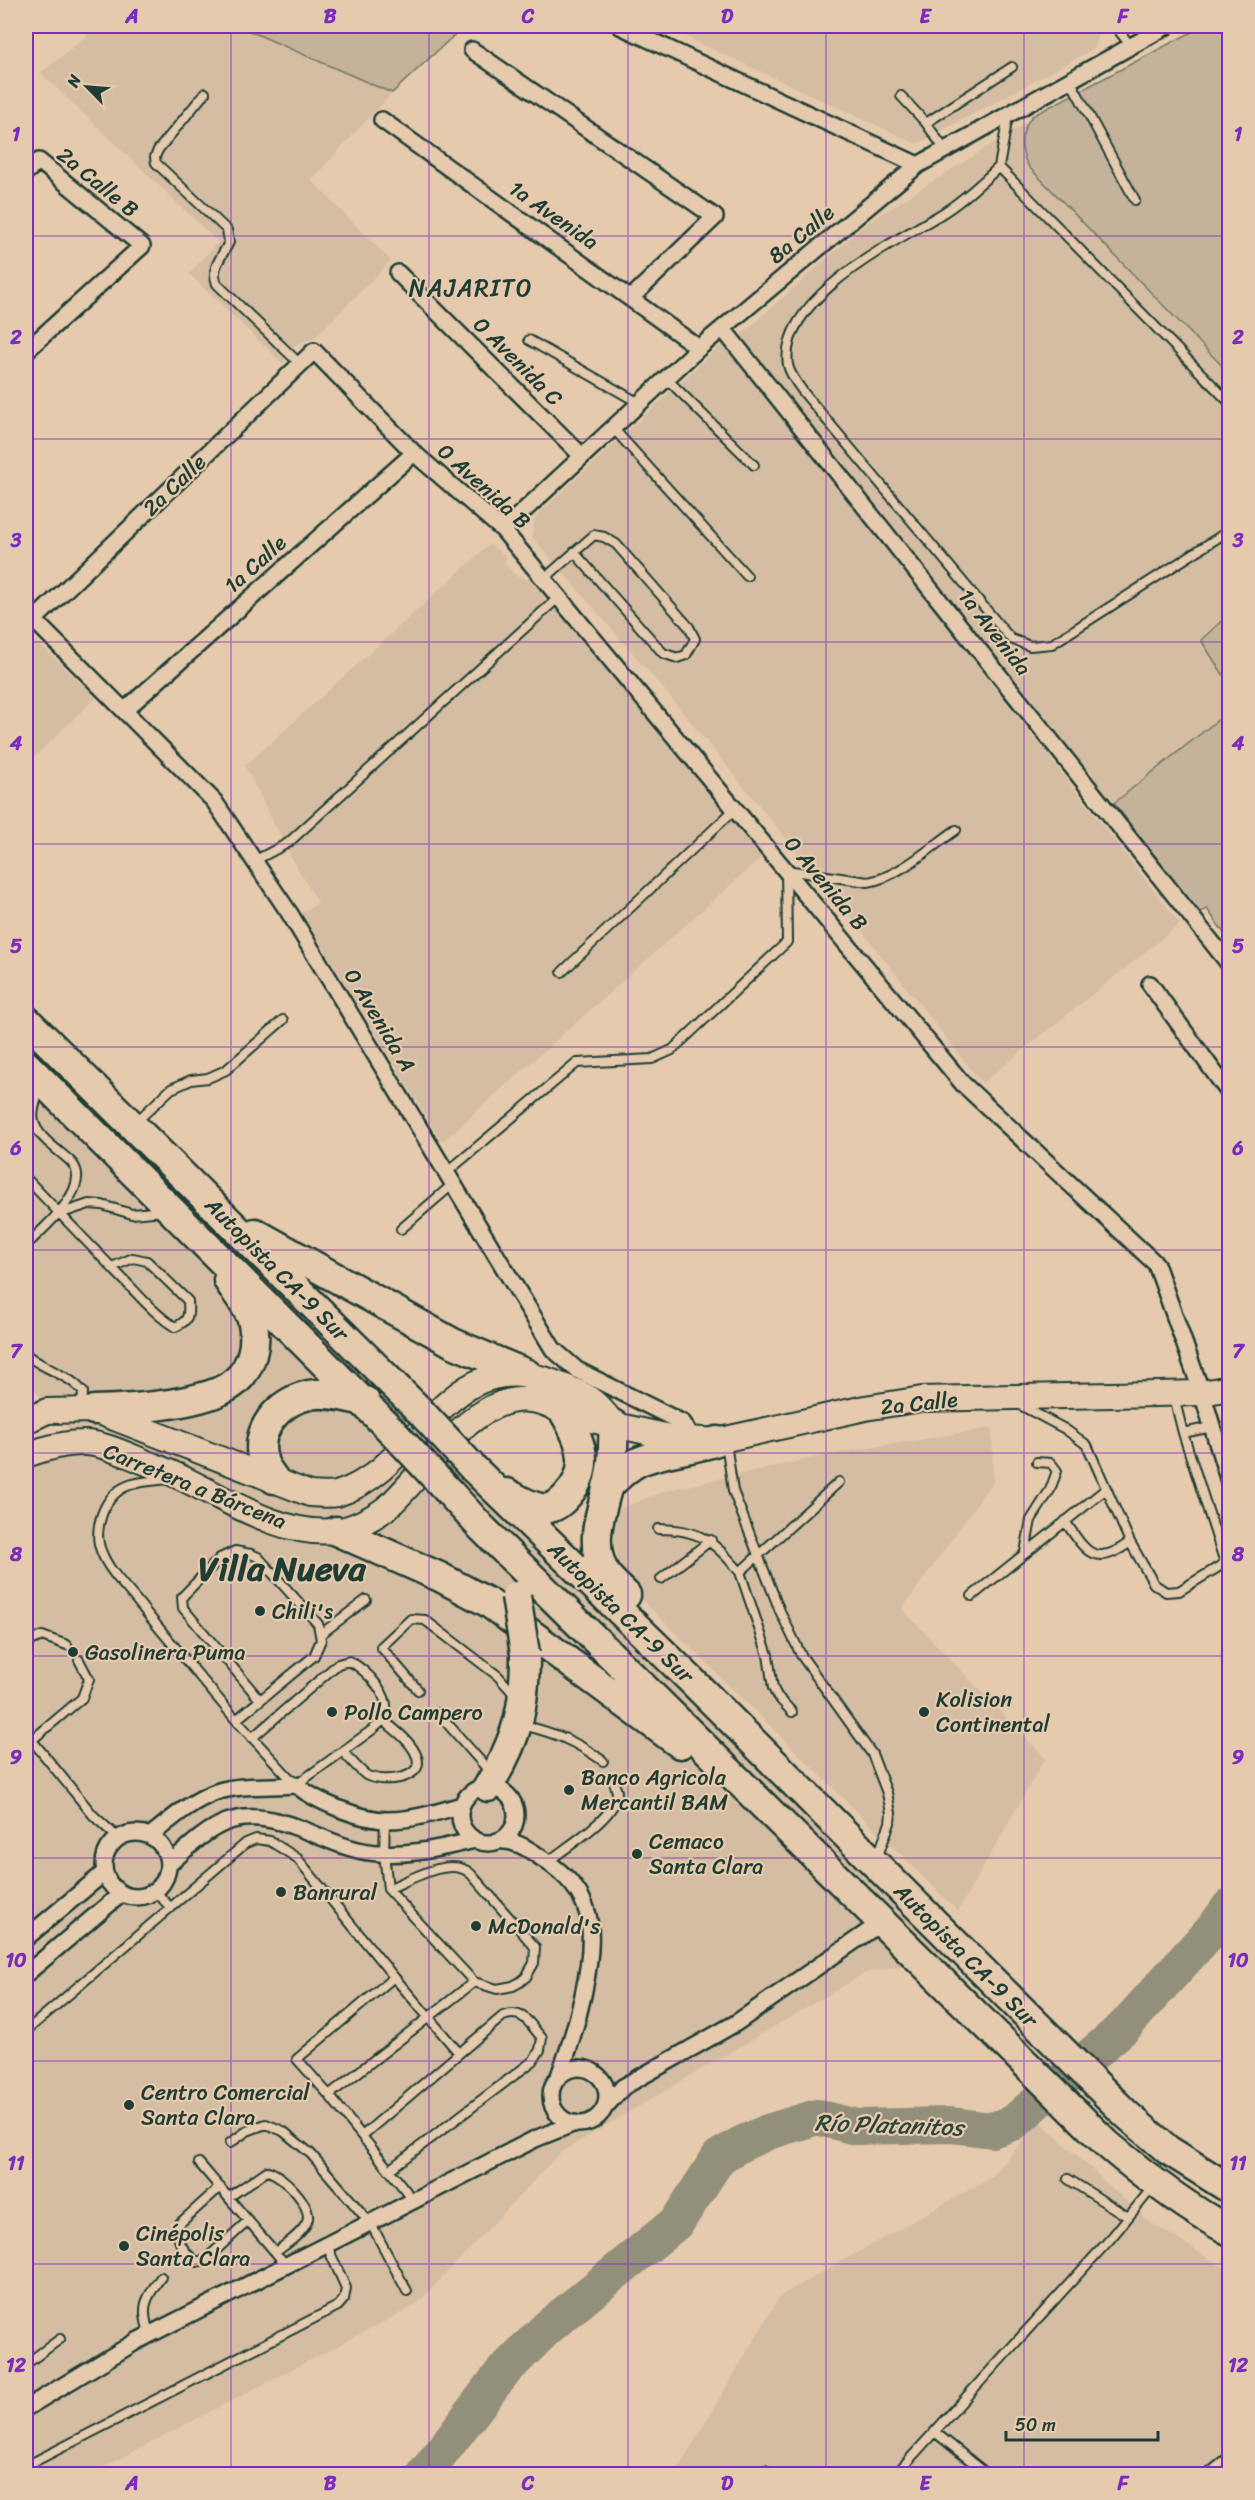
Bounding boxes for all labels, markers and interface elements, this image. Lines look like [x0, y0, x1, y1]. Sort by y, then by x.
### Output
text: A [124, 0, 139, 34]
text: B [324, 0, 337, 34]
text: C [521, 0, 535, 34]
text: D [721, 0, 734, 34]
text: E [919, 0, 932, 34]
text: F [1117, 0, 1130, 34]
north arrow [57, 57, 117, 117]
text: N [58, 69, 90, 93]
text: 1 [12, 117, 21, 152]
text: 1 [1234, 117, 1243, 152]
street label: 2a Calle B [48, 136, 148, 228]
street label: 1a Avenida [501, 170, 607, 260]
street label: 8a Calle [759, 194, 844, 274]
district label: NAJARITO [409, 267, 533, 309]
street label: 0 Avenida C [463, 306, 573, 416]
text: 2 [9, 320, 22, 355]
text: 2 [1231, 320, 1244, 355]
street label: 0 Avenida B [428, 433, 540, 539]
street label: 2a Calle [133, 444, 216, 526]
text: 3 [10, 523, 22, 558]
text: 3 [1232, 523, 1244, 558]
street label: 1a Calle [214, 524, 296, 603]
street label: 1a Avenida [948, 580, 1042, 684]
text: 4 [9, 726, 23, 761]
text: 4 [1231, 726, 1245, 761]
street label: 0 Avenida B [774, 826, 878, 940]
text: 5 [10, 929, 22, 964]
text: 5 [1232, 929, 1244, 964]
street label: 0 Avenida A [333, 960, 427, 1080]
text: 6 [9, 1131, 22, 1166]
text: 6 [1231, 1131, 1244, 1166]
street label: Autopista CA-9 Sur [195, 1187, 360, 1352]
text: 7 [10, 1334, 23, 1369]
text: 7 [1232, 1334, 1245, 1369]
street label: 2a Calle [878, 1380, 960, 1426]
street label: Carretera a Bárcena [97, 1431, 293, 1541]
street label: Autopista CA-9 Sur [538, 1530, 705, 1694]
text: 8 [9, 1537, 23, 1572]
text: 8 [1231, 1537, 1245, 1572]
district label: Villa Nueva [198, 1539, 367, 1599]
place label: Chili's [272, 1592, 333, 1631]
marker: Chili's [253, 1604, 267, 1618]
place label: Gasolinera Puma [85, 1633, 246, 1672]
marker: Gasolinera Puma [66, 1645, 80, 1659]
place label: Kolision Continental [936, 1680, 1051, 1744]
place label: Pollo Campero [344, 1693, 483, 1732]
marker: Pollo Campero [325, 1705, 339, 1719]
marker: Kolision Continental [917, 1705, 931, 1719]
text: 9 [10, 1740, 22, 1775]
text: 9 [1232, 1740, 1244, 1775]
place label: Banco Agricola Mercantil BAM [581, 1758, 728, 1822]
marker: Banco Agricola Mercantil BAM [562, 1783, 576, 1797]
place label: Cemaco Santa Clara [649, 1822, 763, 1886]
marker: Cemaco Santa Clara [630, 1847, 644, 1861]
place label: Banrural [293, 1873, 378, 1912]
street label: Autopista CA-9 Sur [884, 1873, 1049, 2038]
marker: Banrural [274, 1885, 288, 1899]
place label: McDonald's [488, 1907, 601, 1946]
marker: McDonald's [469, 1919, 483, 1933]
text: 10 [5, 1943, 27, 1978]
text: 10 [1227, 1943, 1249, 1978]
place label: Centro Comercial Santa Clara [141, 2073, 310, 2137]
marker: Centro Comercial Santa Clara [122, 2098, 136, 2112]
water label: Río Platanitos [814, 2101, 967, 2149]
text: 11 [7, 2146, 25, 2181]
text: 11 [1229, 2146, 1247, 2181]
place label: Cinépolis Santa Clara [136, 2214, 250, 2278]
marker: Cinépolis Santa Clara [117, 2239, 131, 2253]
text: 12 [6, 2348, 27, 2383]
text: 12 [1228, 2348, 1249, 2383]
scale bar [1006, 2404, 1158, 2442]
text: 50 m [1015, 2409, 1056, 2441]
text: A [124, 2466, 139, 2500]
text: B [324, 2466, 337, 2500]
text: C [521, 2466, 535, 2500]
text: D [721, 2466, 734, 2500]
text: E [919, 2466, 932, 2500]
text: F [1117, 2466, 1130, 2500]

